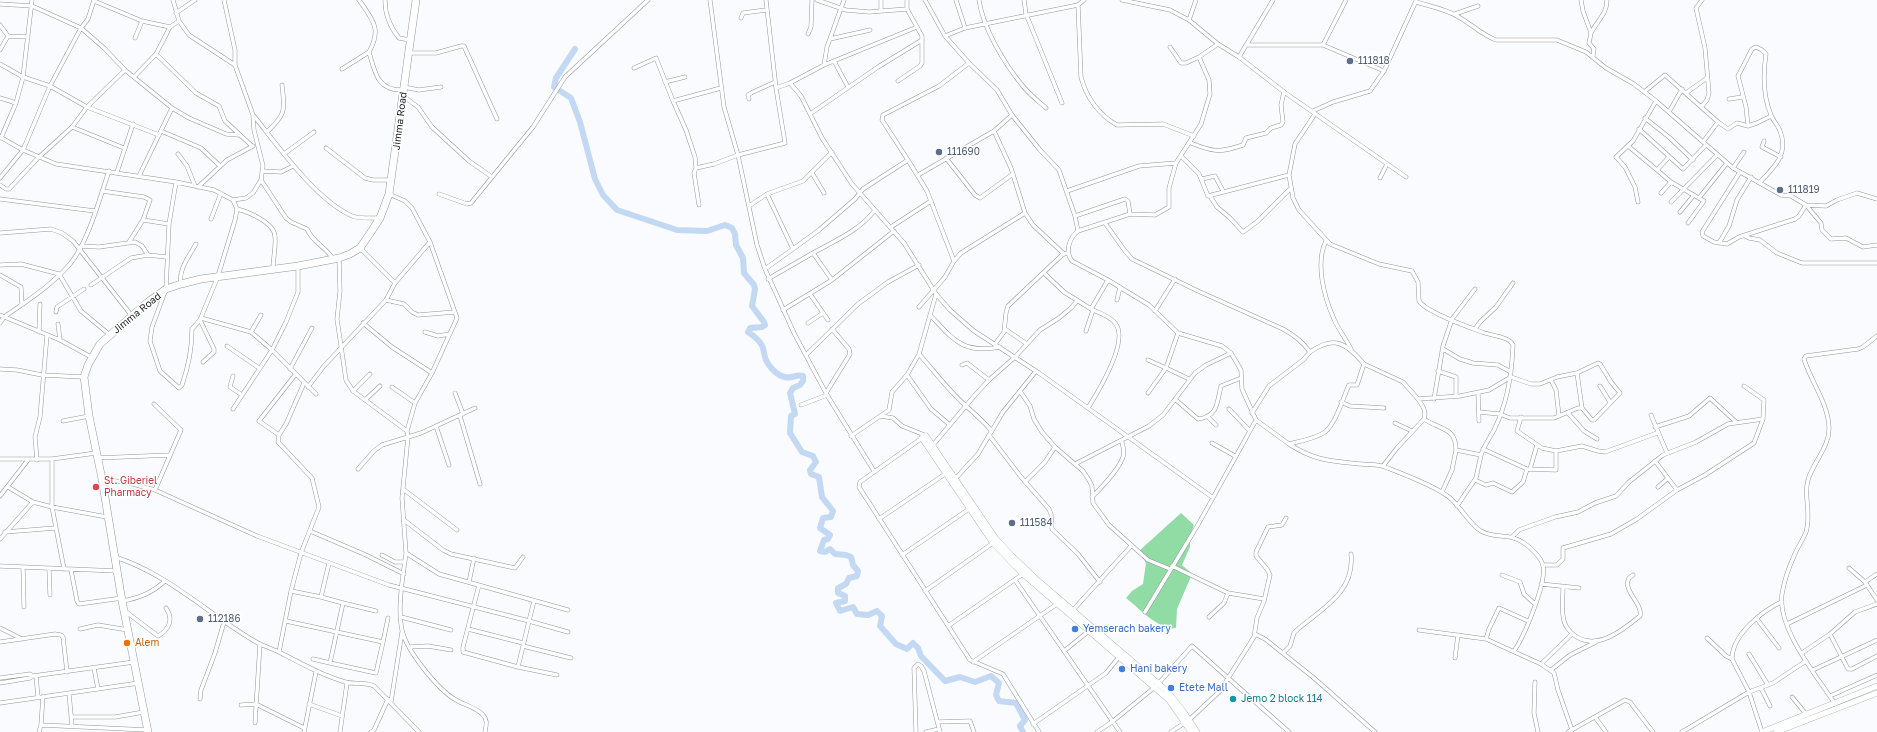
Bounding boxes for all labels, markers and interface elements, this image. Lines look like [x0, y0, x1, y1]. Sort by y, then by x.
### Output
place label: 111818 [1358, 55, 1390, 67]
marker: 111818 [1345, 56, 1355, 66]
street label: Jimma Road [390, 91, 410, 151]
place label: 111690 [947, 146, 980, 158]
marker: 111690 [934, 147, 944, 157]
place label: 111819 [1788, 184, 1820, 196]
marker: 111819 [1775, 185, 1785, 195]
street label: Jimma Road [110, 290, 164, 336]
place label: St. Giberiel Pharmacy [104, 475, 157, 498]
marker: St. Giberiel Pharmacy [91, 482, 101, 492]
place label: 111584 [1020, 517, 1053, 529]
marker: 111584 [1007, 518, 1017, 528]
place label: 112186 [208, 613, 240, 625]
marker: 112186 [195, 614, 205, 624]
place label: Yemserach bakery [1083, 623, 1171, 635]
marker: Yemserach bakery [1070, 624, 1080, 634]
place label: Alem [135, 637, 159, 649]
marker: Alem [122, 638, 132, 648]
place label: Hani bakery [1130, 663, 1187, 675]
marker: Hani bakery [1117, 664, 1127, 674]
place label: Etete Mall [1179, 682, 1228, 694]
marker: Etete Mall [1166, 683, 1176, 693]
place label: Jemo 2 block 114 [1241, 693, 1323, 705]
marker: Jemo 2 block 114 [1228, 694, 1238, 704]

